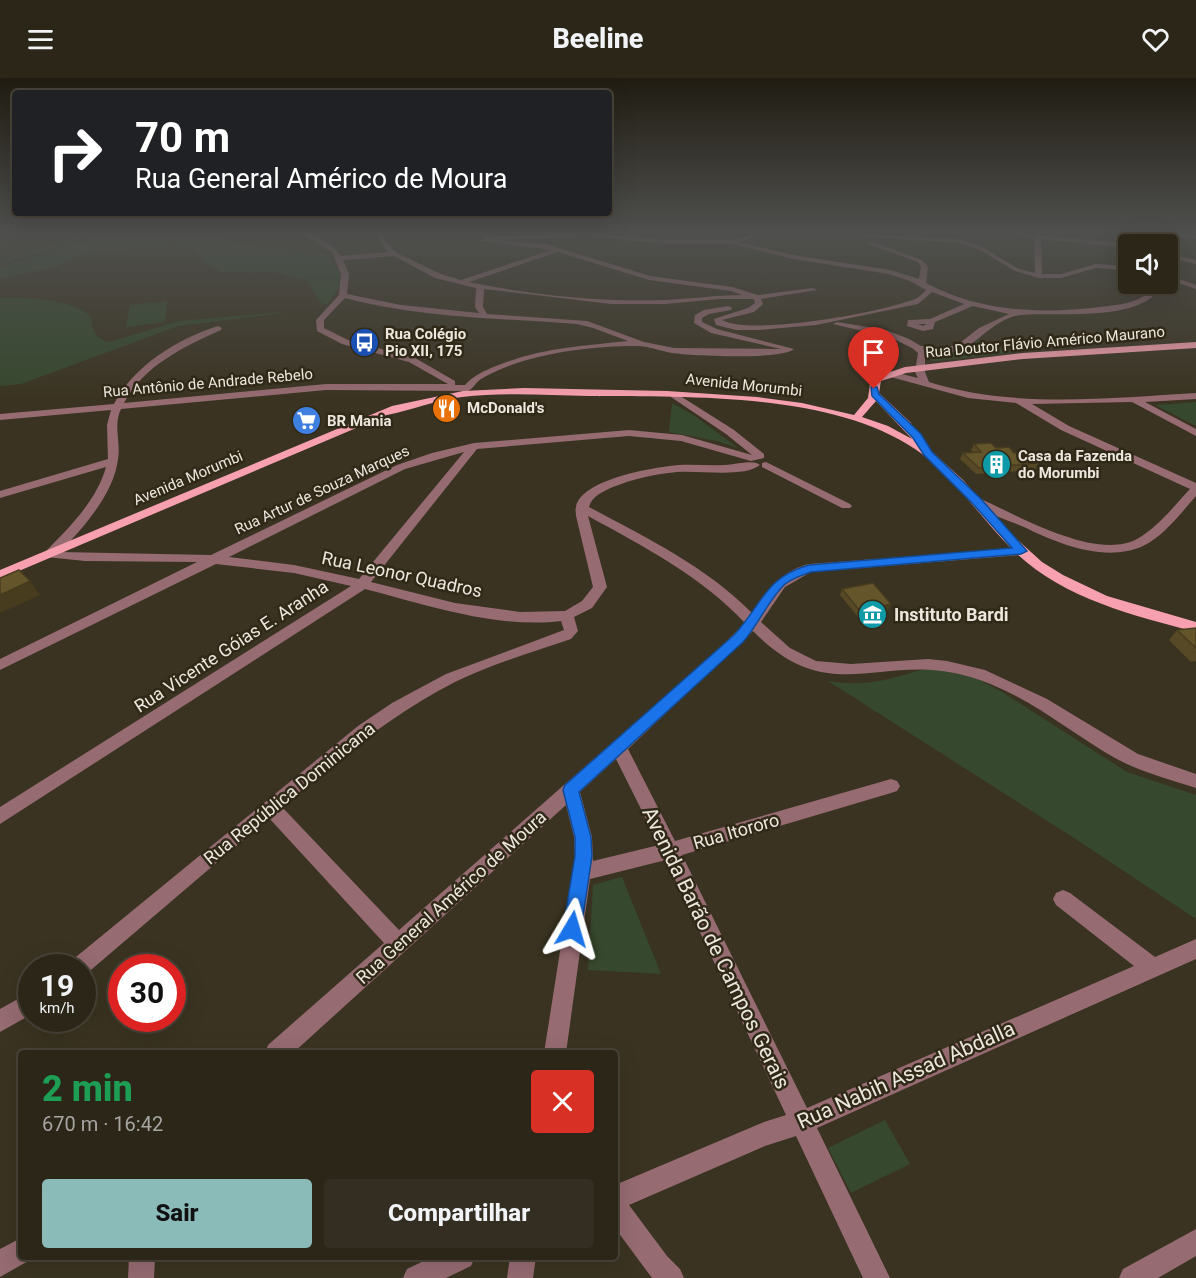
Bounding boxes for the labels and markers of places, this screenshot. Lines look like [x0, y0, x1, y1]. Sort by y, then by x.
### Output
place label: Rua Colégio Pio XII, 175 [385, 325, 466, 360]
bus stop icon: Rua Colégio Pio XII, 175 [348, 327, 380, 359]
pin [848, 327, 899, 389]
restaurant icon: McDonald's [430, 392, 462, 424]
place label: McDonald's [467, 399, 545, 417]
supermarket icon: BR Mania [290, 405, 322, 437]
place label: BR Mania [327, 412, 391, 430]
place label: Casa da Fazenda do Morumbi [1018, 447, 1132, 482]
building icon: Casa da Fazenda do Morumbi [981, 449, 1013, 481]
museum icon: Instituto Bardi [857, 598, 889, 630]
place label: Instituto Bardi [894, 604, 1009, 625]

